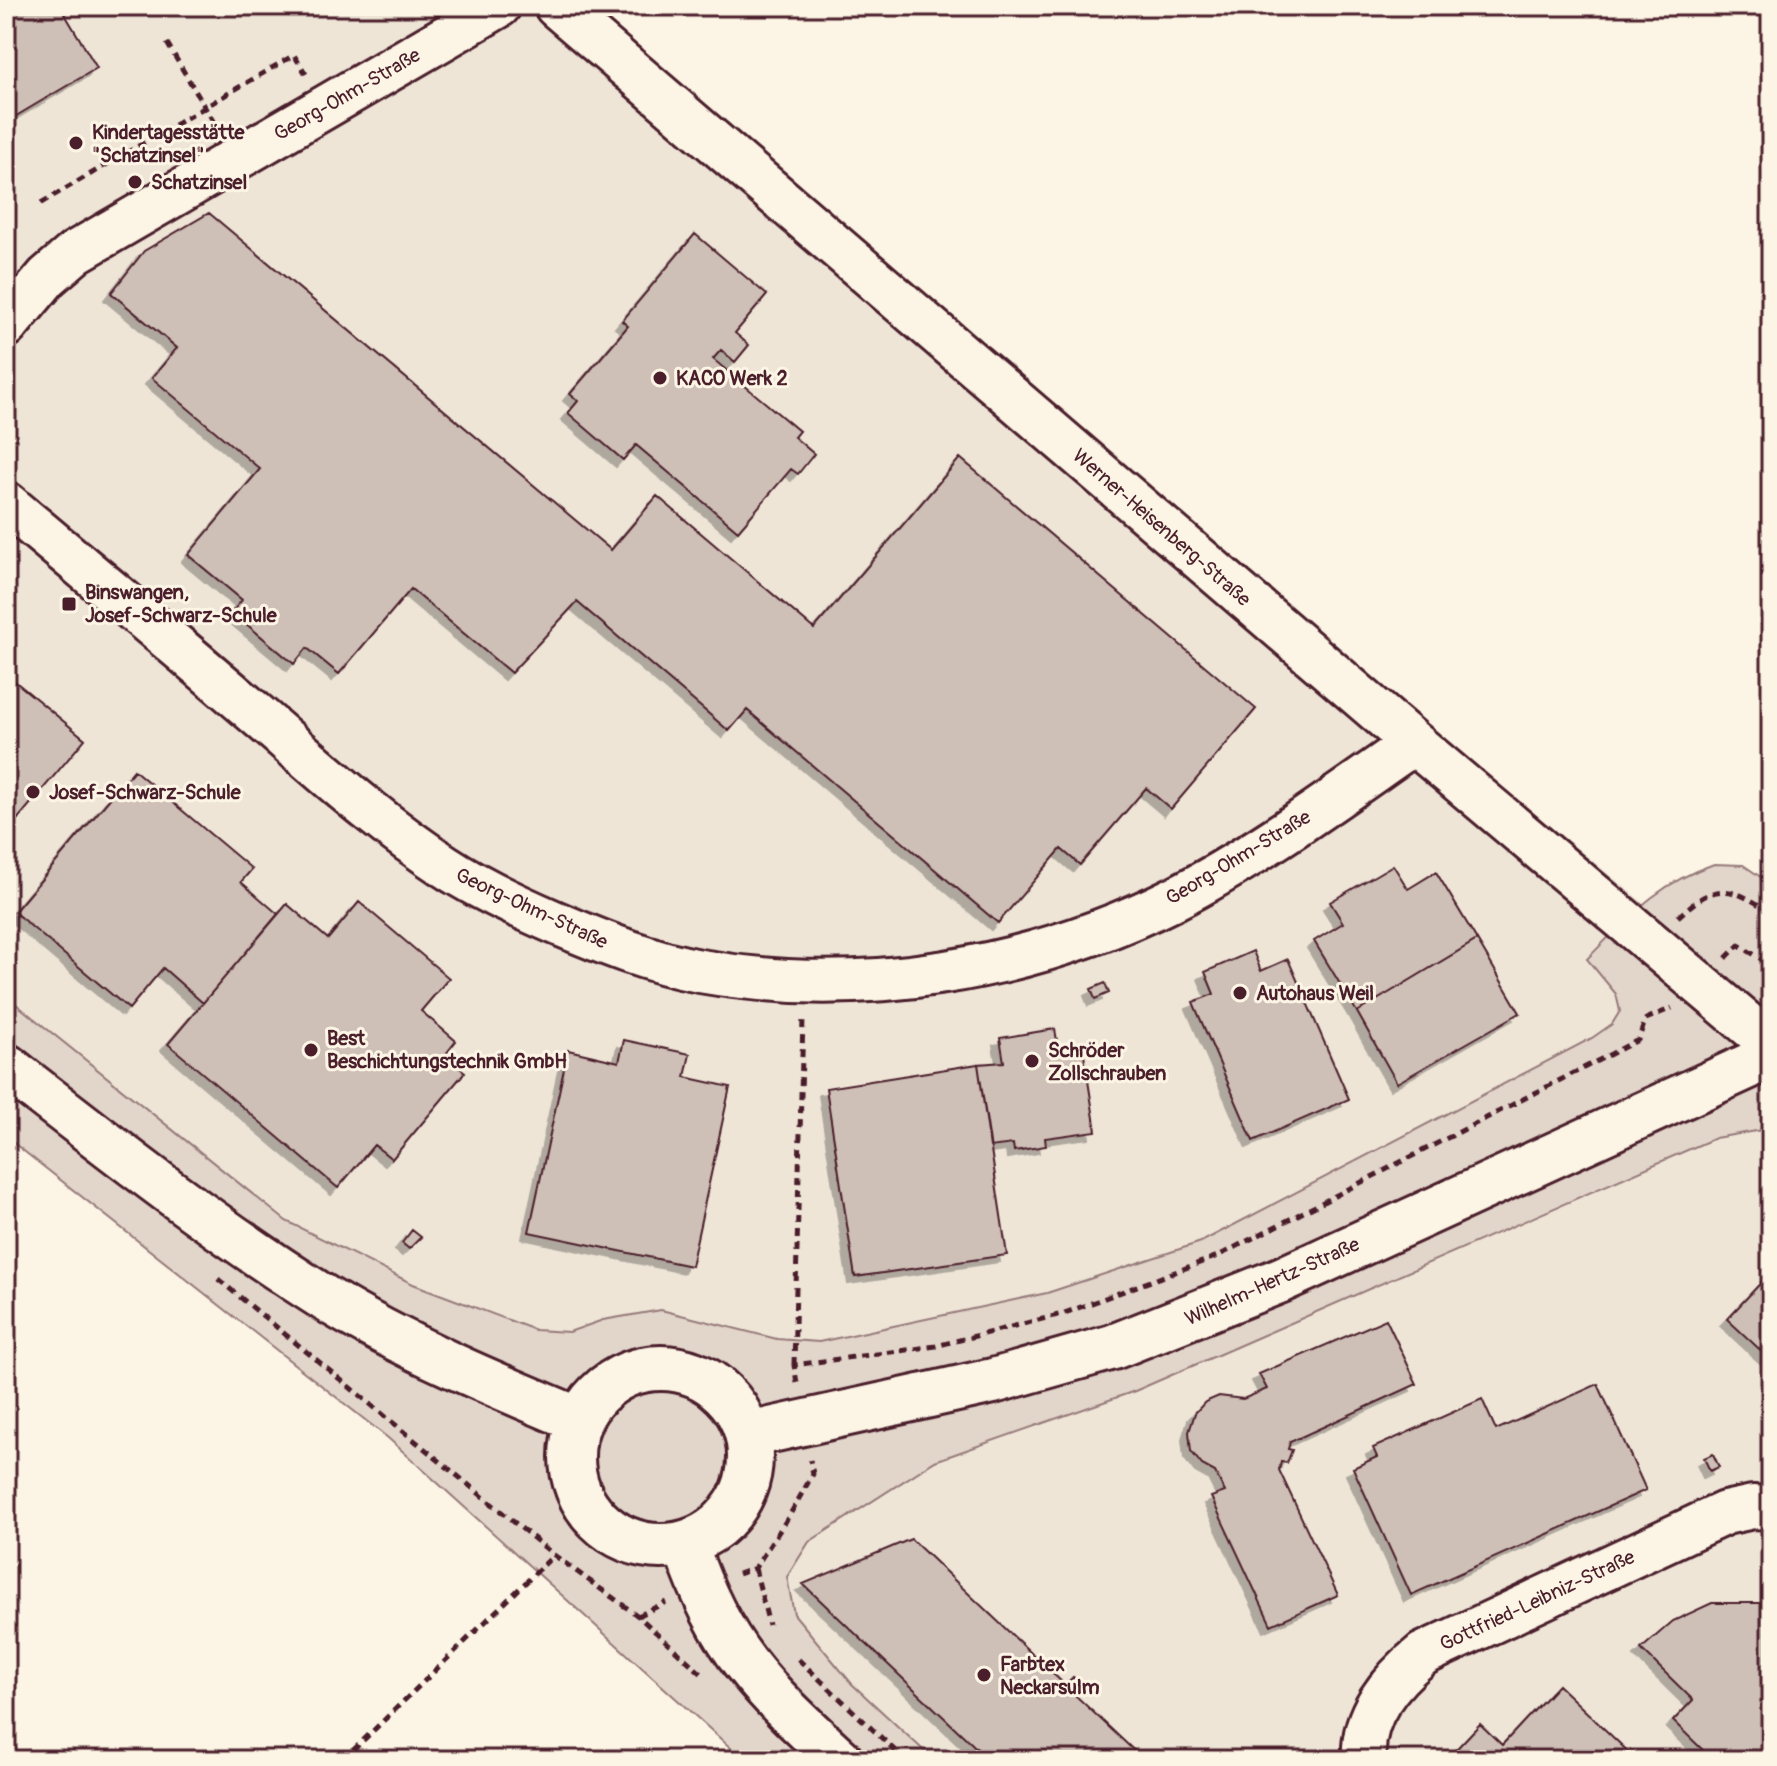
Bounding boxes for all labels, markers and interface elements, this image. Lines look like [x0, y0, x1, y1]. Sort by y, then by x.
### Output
street label: Georg-Ohm-Straße [270, 42, 425, 146]
place label: Kindertagesstätte "Schatzinsel" [92, 120, 246, 168]
marker: Kindertagesstätte "Schatzinsel" [67, 134, 85, 152]
place label: Schatzinsel [151, 170, 247, 195]
marker: Schatzinsel [126, 173, 144, 191]
place label: KACO Werk 2 [676, 366, 788, 391]
marker: KACO Werk 2 [651, 369, 669, 387]
street label: Werner-Heisenberg-Straße [1067, 443, 1256, 612]
place label: Binswangen, Josef-Schwarz-Schule [85, 580, 278, 628]
marker: Binswangen, Josef-Schwarz-Schule [60, 595, 78, 613]
place label: Josef-Schwarz-Schule [49, 780, 242, 805]
marker: Josef-Schwarz-Schule [24, 783, 42, 801]
street label: Georg-Ohm-Straße [1161, 804, 1315, 911]
street label: Georg-Ohm-Straße [452, 862, 612, 955]
place label: Autohaus Weil [1256, 981, 1374, 1006]
marker: Autohaus Weil [1231, 984, 1249, 1002]
place label: Best Beschichtungstechnik GmbH [327, 1026, 567, 1074]
place label: Schröder Zollschrauben [1048, 1038, 1166, 1086]
marker: Best Beschichtungstechnik GmbH [302, 1041, 320, 1059]
marker: Schröder Zollschrauben [1023, 1052, 1041, 1070]
street label: Wilhelm-Hertz-Straße [1181, 1232, 1363, 1331]
street label: Gottfried-Leibniz-Straße [1436, 1544, 1639, 1657]
place label: Farbtex Neckarsulm [1000, 1652, 1100, 1700]
marker: Farbtex Neckarsulm [975, 1666, 993, 1684]

